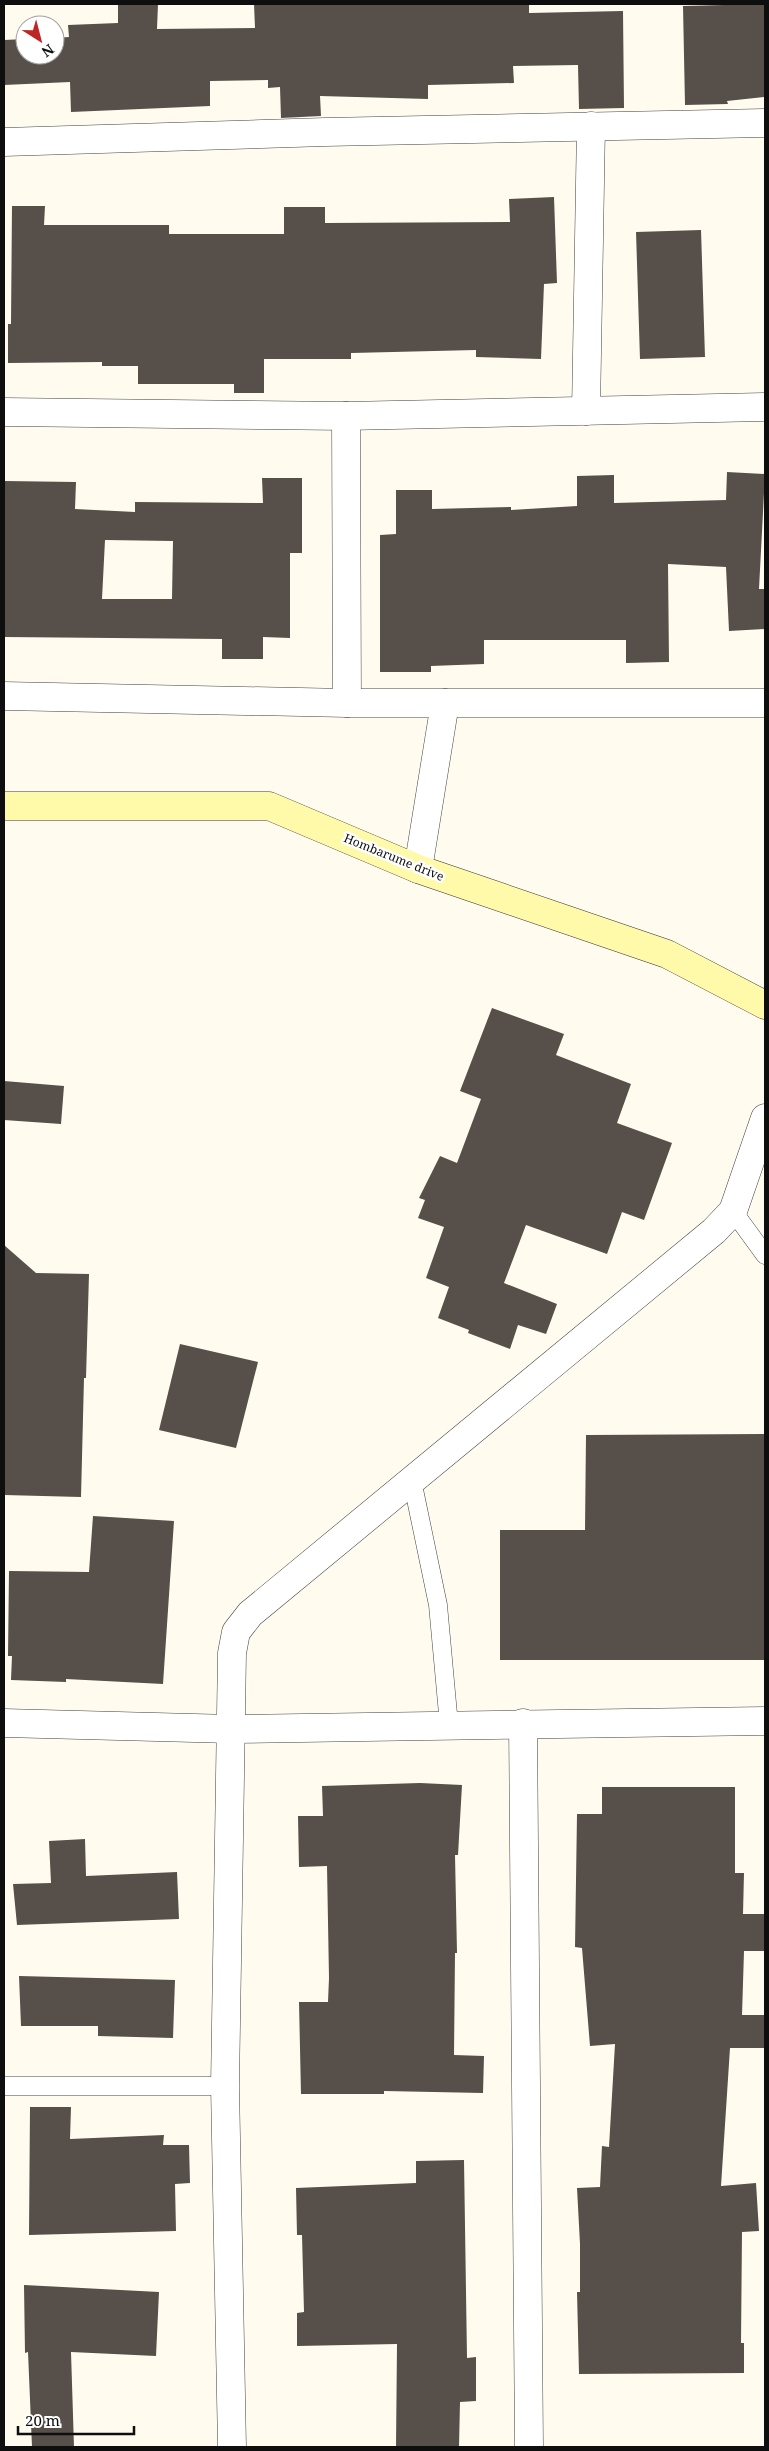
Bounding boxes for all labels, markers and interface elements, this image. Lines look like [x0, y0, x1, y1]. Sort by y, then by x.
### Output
north arrow [15, 15, 65, 65]
text: N [38, 40, 58, 62]
street label: Hombarume drive [342, 829, 446, 885]
scale bar [18, 2404, 134, 2436]
text: 20 m [25, 2410, 60, 2430]

